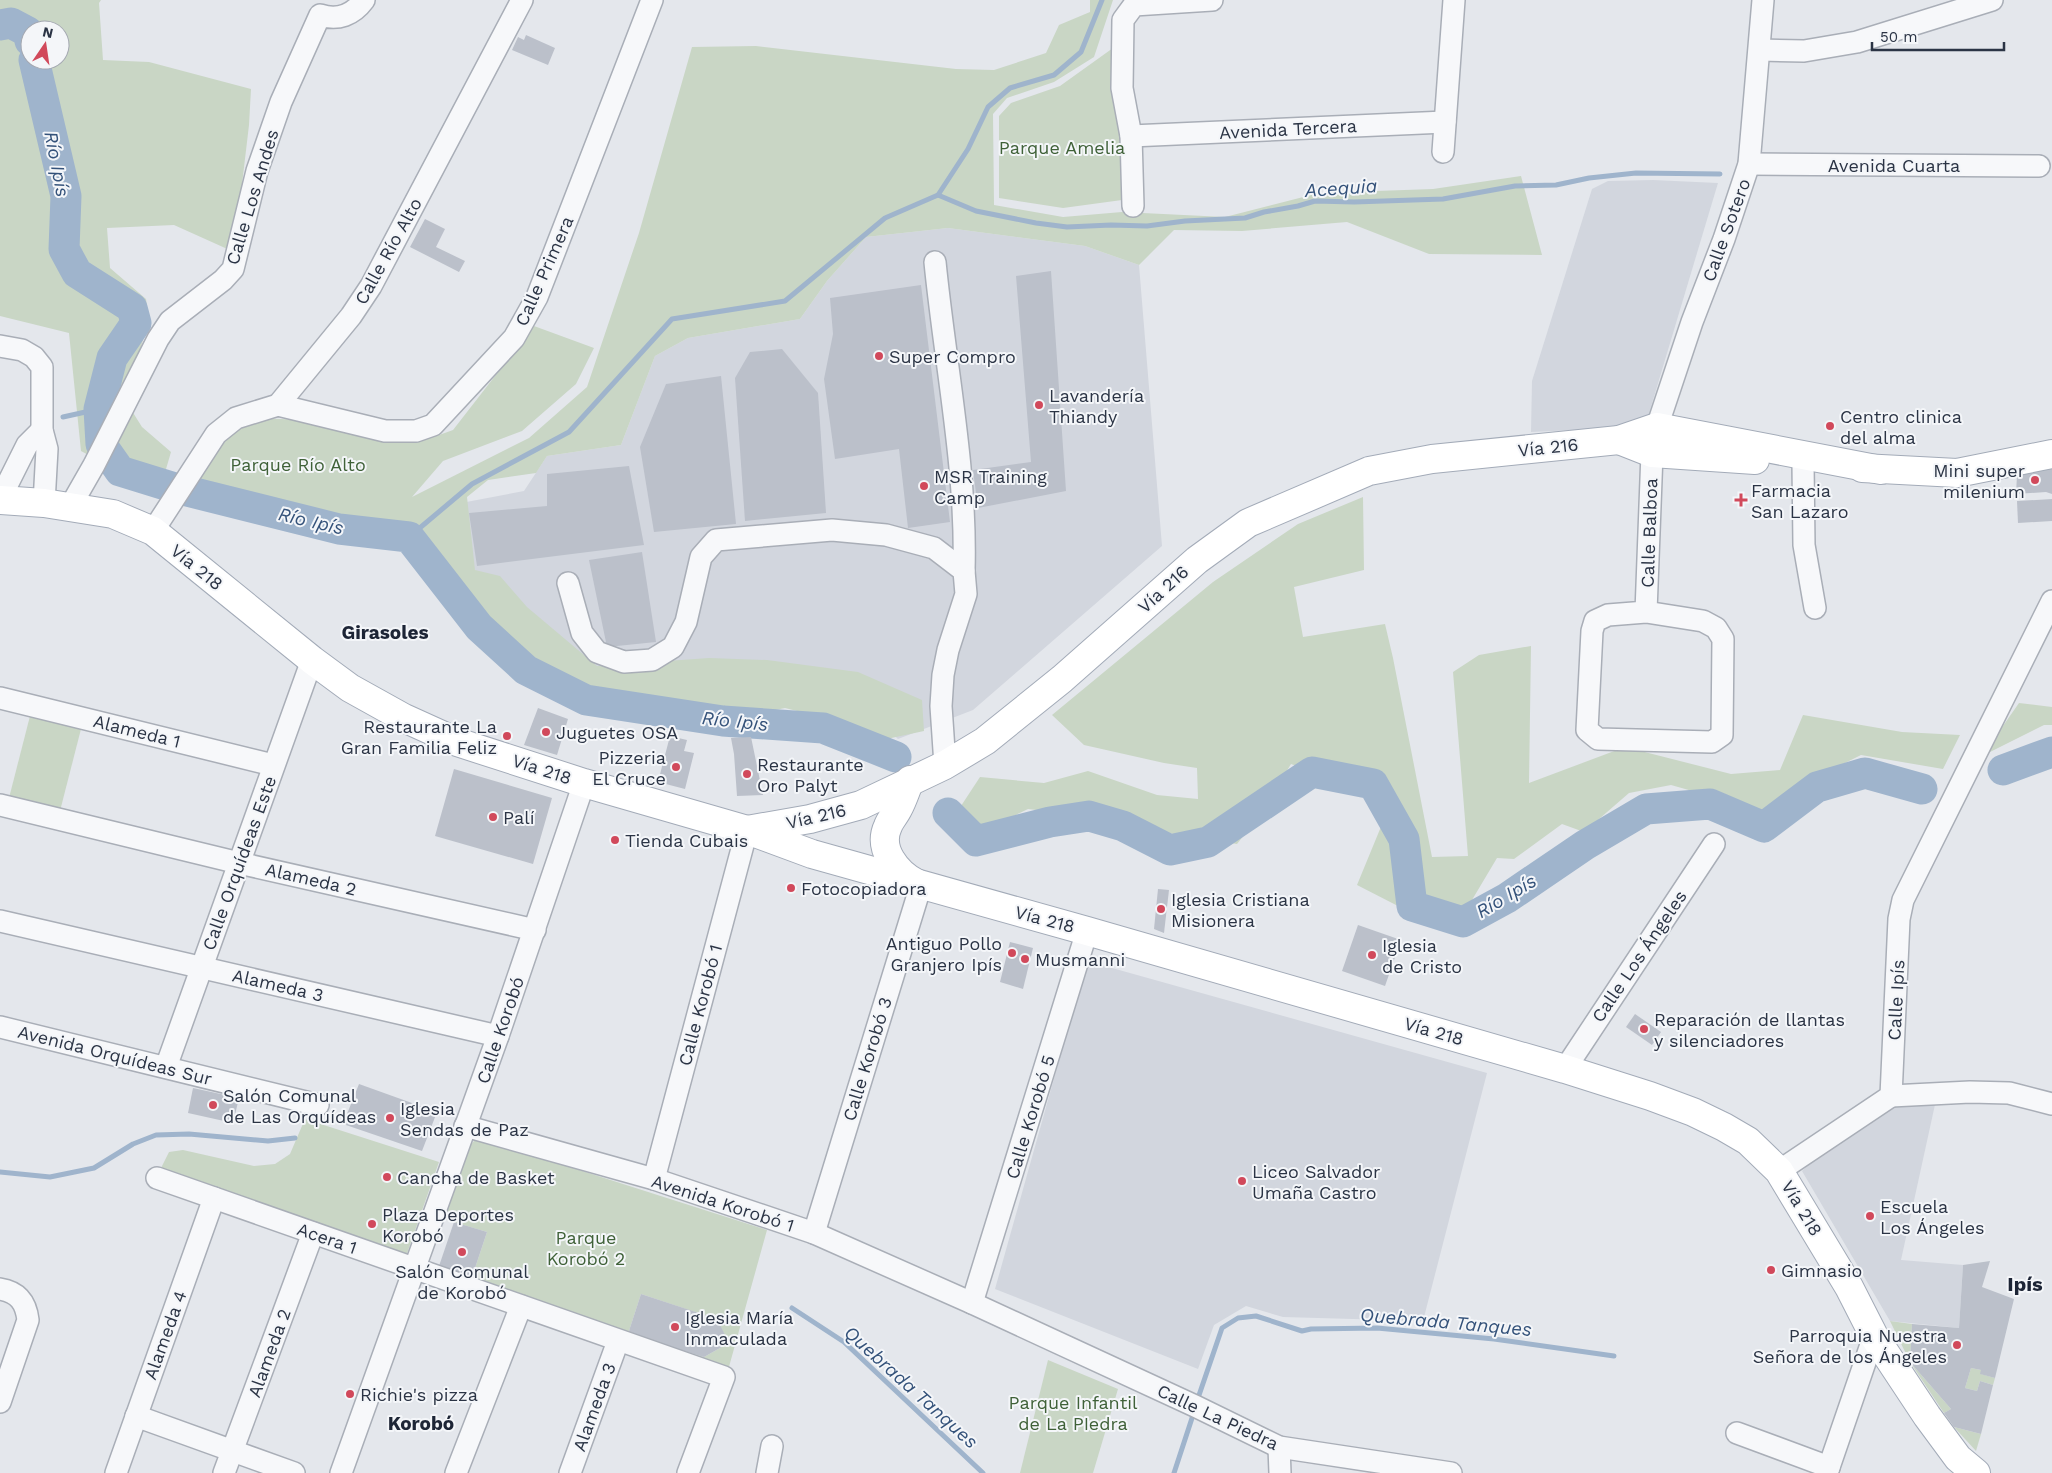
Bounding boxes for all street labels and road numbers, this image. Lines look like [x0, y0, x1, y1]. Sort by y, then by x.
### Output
street label: Avenida Tercera [1219, 115, 1357, 143]
street label: Calle Los Andes [221, 127, 283, 267]
street label: Avenida Cuarta [1828, 155, 1960, 176]
street label: Calle Sotero [1698, 176, 1754, 284]
street label: Calle Río Alto [350, 194, 426, 308]
street label: Calle Primera [510, 213, 578, 329]
street label: Vía 216 [1517, 433, 1579, 461]
street label: Calle Balboa [1637, 478, 1661, 588]
street label: Vía 218 [167, 540, 227, 594]
street label: Vía 216 [1133, 561, 1193, 617]
street label: Alameda 1 [91, 710, 183, 752]
street label: Vía 218 [510, 750, 574, 788]
street label: Calle Orquídeas Este [198, 773, 280, 953]
street label: Vía 216 [784, 799, 848, 833]
street label: Alameda 2 [263, 858, 359, 900]
street label: Calle Los Ángeles [1587, 886, 1691, 1026]
street label: Vía 218 [1013, 901, 1077, 937]
street label: Calle Korobó 1 [674, 942, 726, 1068]
street label: Calle Ipís [1883, 959, 1909, 1041]
street label: Alameda 3 [230, 964, 326, 1006]
street label: Calle Korobó [472, 974, 528, 1086]
street label: Calle Korobó 3 [838, 994, 896, 1124]
street label: Vía 218 [1402, 1013, 1466, 1049]
street label: Avenida Orquídeas Sur [16, 1021, 214, 1089]
street label: Calle Korobó 5 [1001, 1052, 1059, 1182]
street label: Avenida Korobó 1 [649, 1170, 797, 1236]
street label: Vía 218 [1777, 1176, 1827, 1240]
street label: Acera 1 [294, 1218, 360, 1258]
street label: Alameda 4 [139, 1288, 191, 1382]
street label: Alameda 2 [243, 1306, 295, 1400]
street label: Alameda 3 [568, 1360, 620, 1454]
street label: Calle La Piedra [1154, 1380, 1282, 1454]

